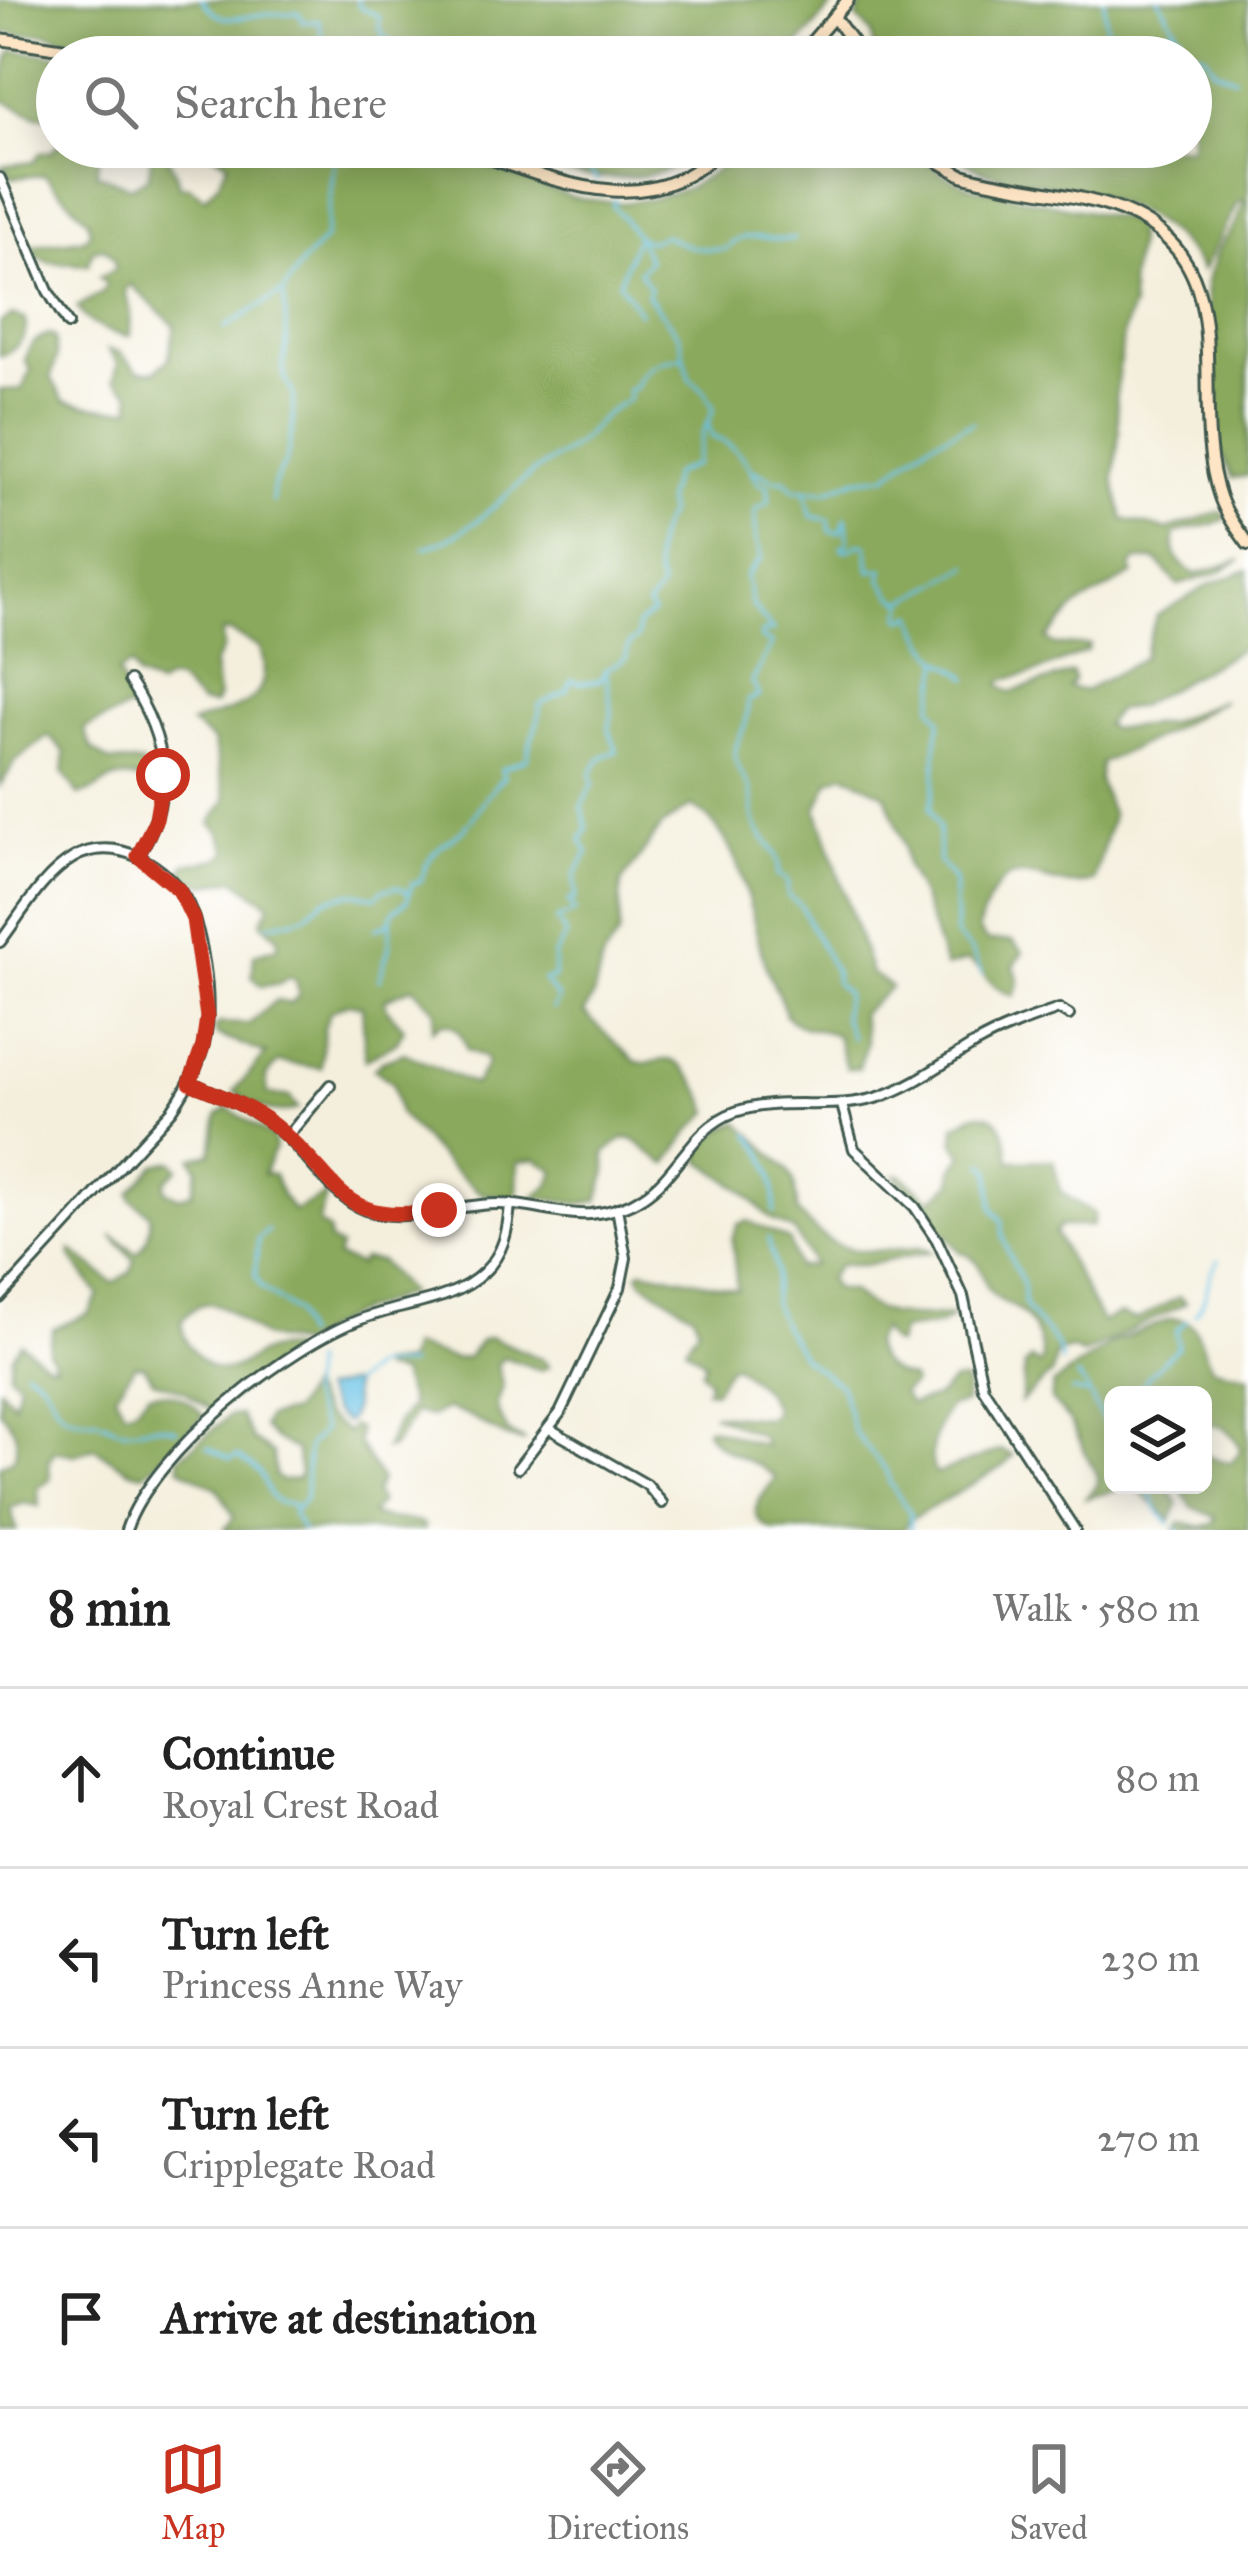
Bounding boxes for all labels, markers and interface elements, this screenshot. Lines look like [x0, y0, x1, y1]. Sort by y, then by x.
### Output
search box [36, 36, 1212, 168]
icon: search [78, 69, 144, 135]
text: Search here [174, 75, 387, 130]
route start [136, 748, 190, 802]
route end [412, 1183, 466, 1237]
map controls [1104, 1386, 1212, 1494]
button: layers [1104, 1386, 1212, 1494]
text: 8 min [48, 1577, 171, 1639]
text: Walk · 580 m [992, 1584, 1200, 1632]
text: Continue [162, 1726, 335, 1781]
icon: ahead [48, 1745, 114, 1811]
text: 80 m [1115, 1754, 1200, 1802]
text: Royal Crest Road [162, 1781, 439, 1829]
text: Turn left [162, 1906, 329, 1961]
icon: left [48, 1925, 114, 1991]
text: 230 m [1101, 1934, 1200, 1982]
text: Princess Anne Way [162, 1961, 463, 2009]
text: Turn left [162, 2086, 329, 2141]
icon: left [48, 2105, 114, 2171]
text: 270 m [1097, 2114, 1200, 2162]
text: Cripplegate Road [162, 2141, 436, 2189]
icon: arrive [48, 2285, 114, 2351]
text: Arrive at destination [162, 2290, 537, 2345]
tab: Map [160, 2436, 226, 2548]
tab: Directions [547, 2436, 689, 2548]
tab: Saved [1009, 2436, 1088, 2548]

